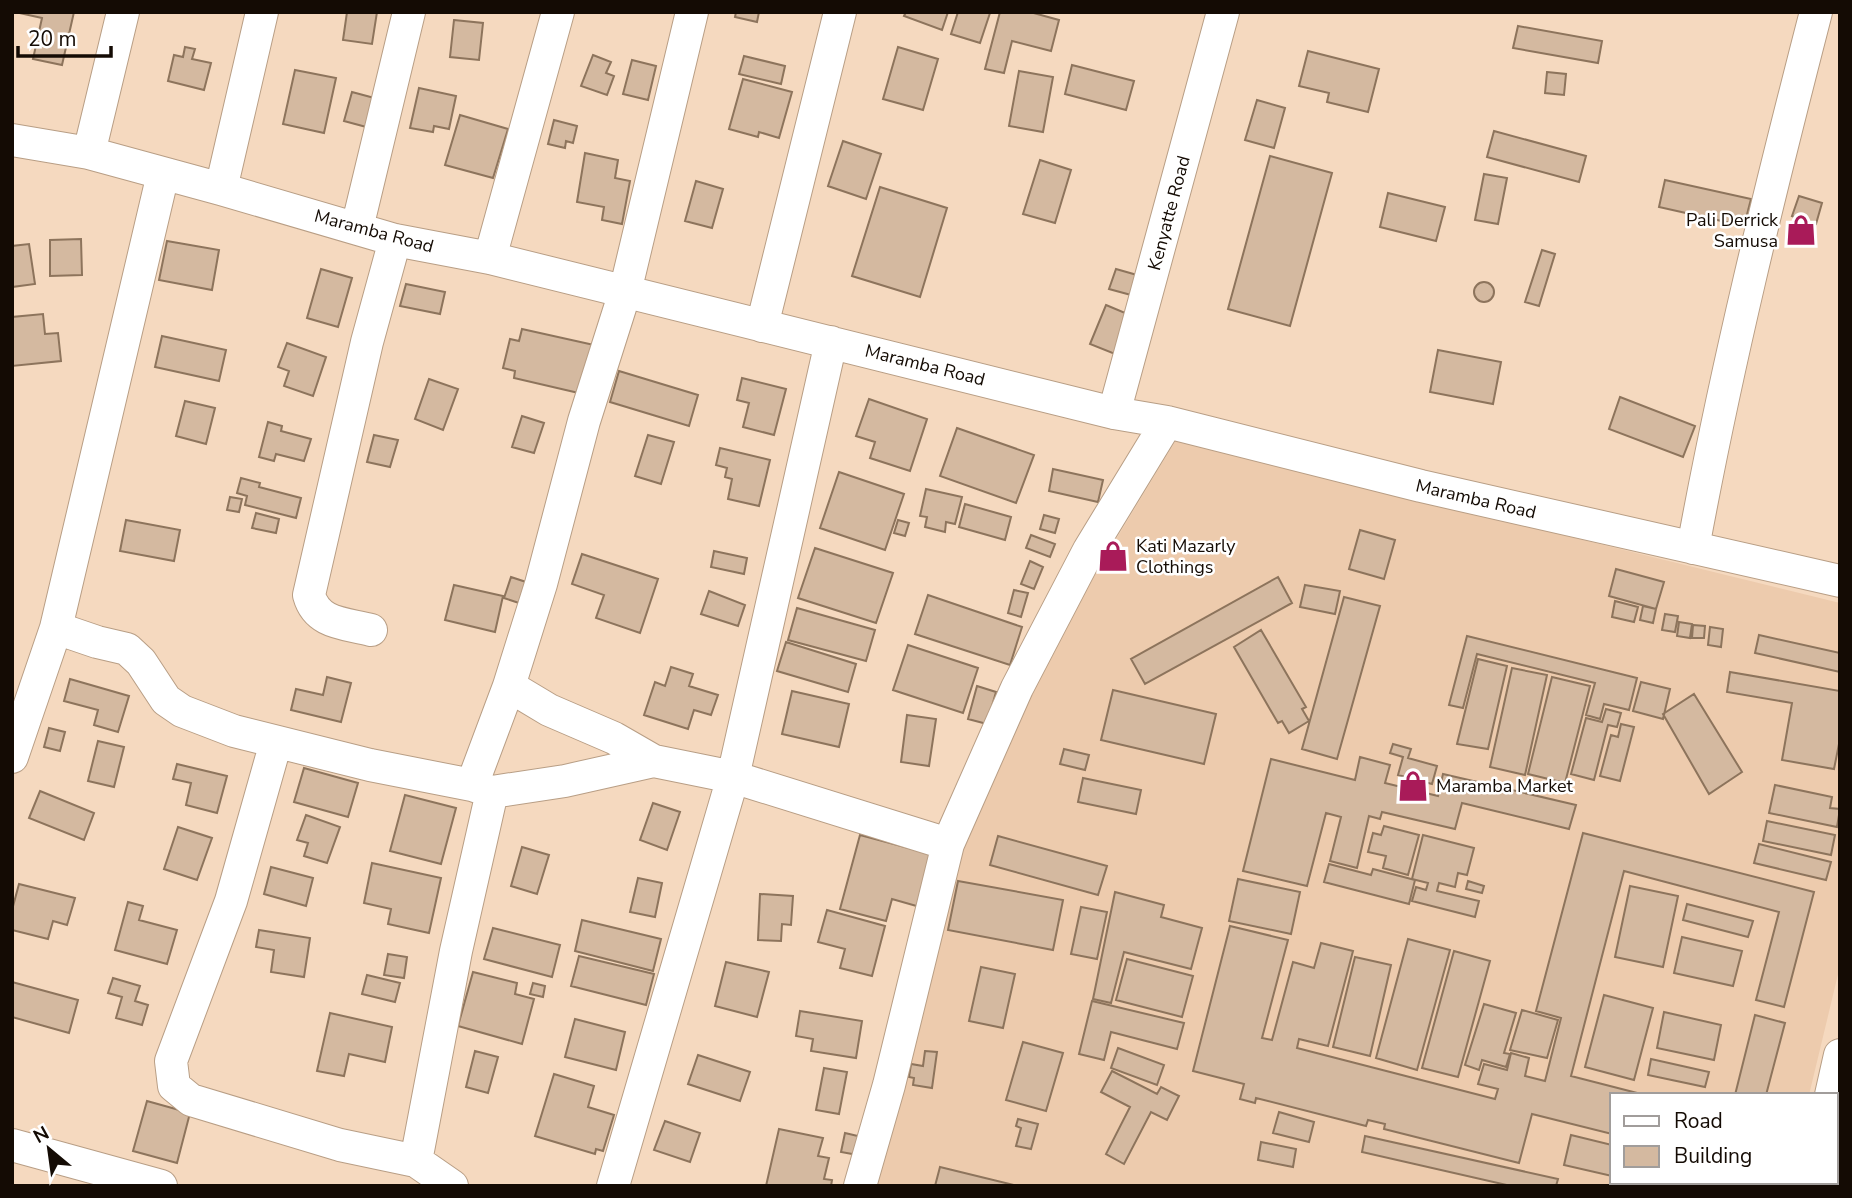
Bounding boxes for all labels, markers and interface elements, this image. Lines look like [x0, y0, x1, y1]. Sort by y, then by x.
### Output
scale bar [18, 14, 110, 58]
text: 20 m [28, 25, 77, 53]
street label: Kenyatte Road [1142, 153, 1196, 273]
street label: Maramba Road [312, 204, 436, 258]
place label: Pali Derrick Samusa [1686, 208, 1779, 253]
shop icon: Pali Derrick Samusa [1784, 213, 1818, 247]
street label: Maramba Road [863, 339, 987, 391]
street label: Maramba Road [1413, 473, 1539, 525]
place label: Kati Mazarly Clothings [1136, 534, 1236, 579]
shop icon: Kati Mazarly Clothings [1096, 539, 1130, 573]
shop icon: Maramba Market [1396, 769, 1430, 803]
place label: Maramba Market [1436, 774, 1574, 798]
legend [1610, 1093, 1838, 1184]
text: Road [1674, 1107, 1723, 1135]
north arrow [14, 1114, 84, 1184]
text: N [29, 1120, 54, 1150]
text: Building [1674, 1142, 1752, 1170]

